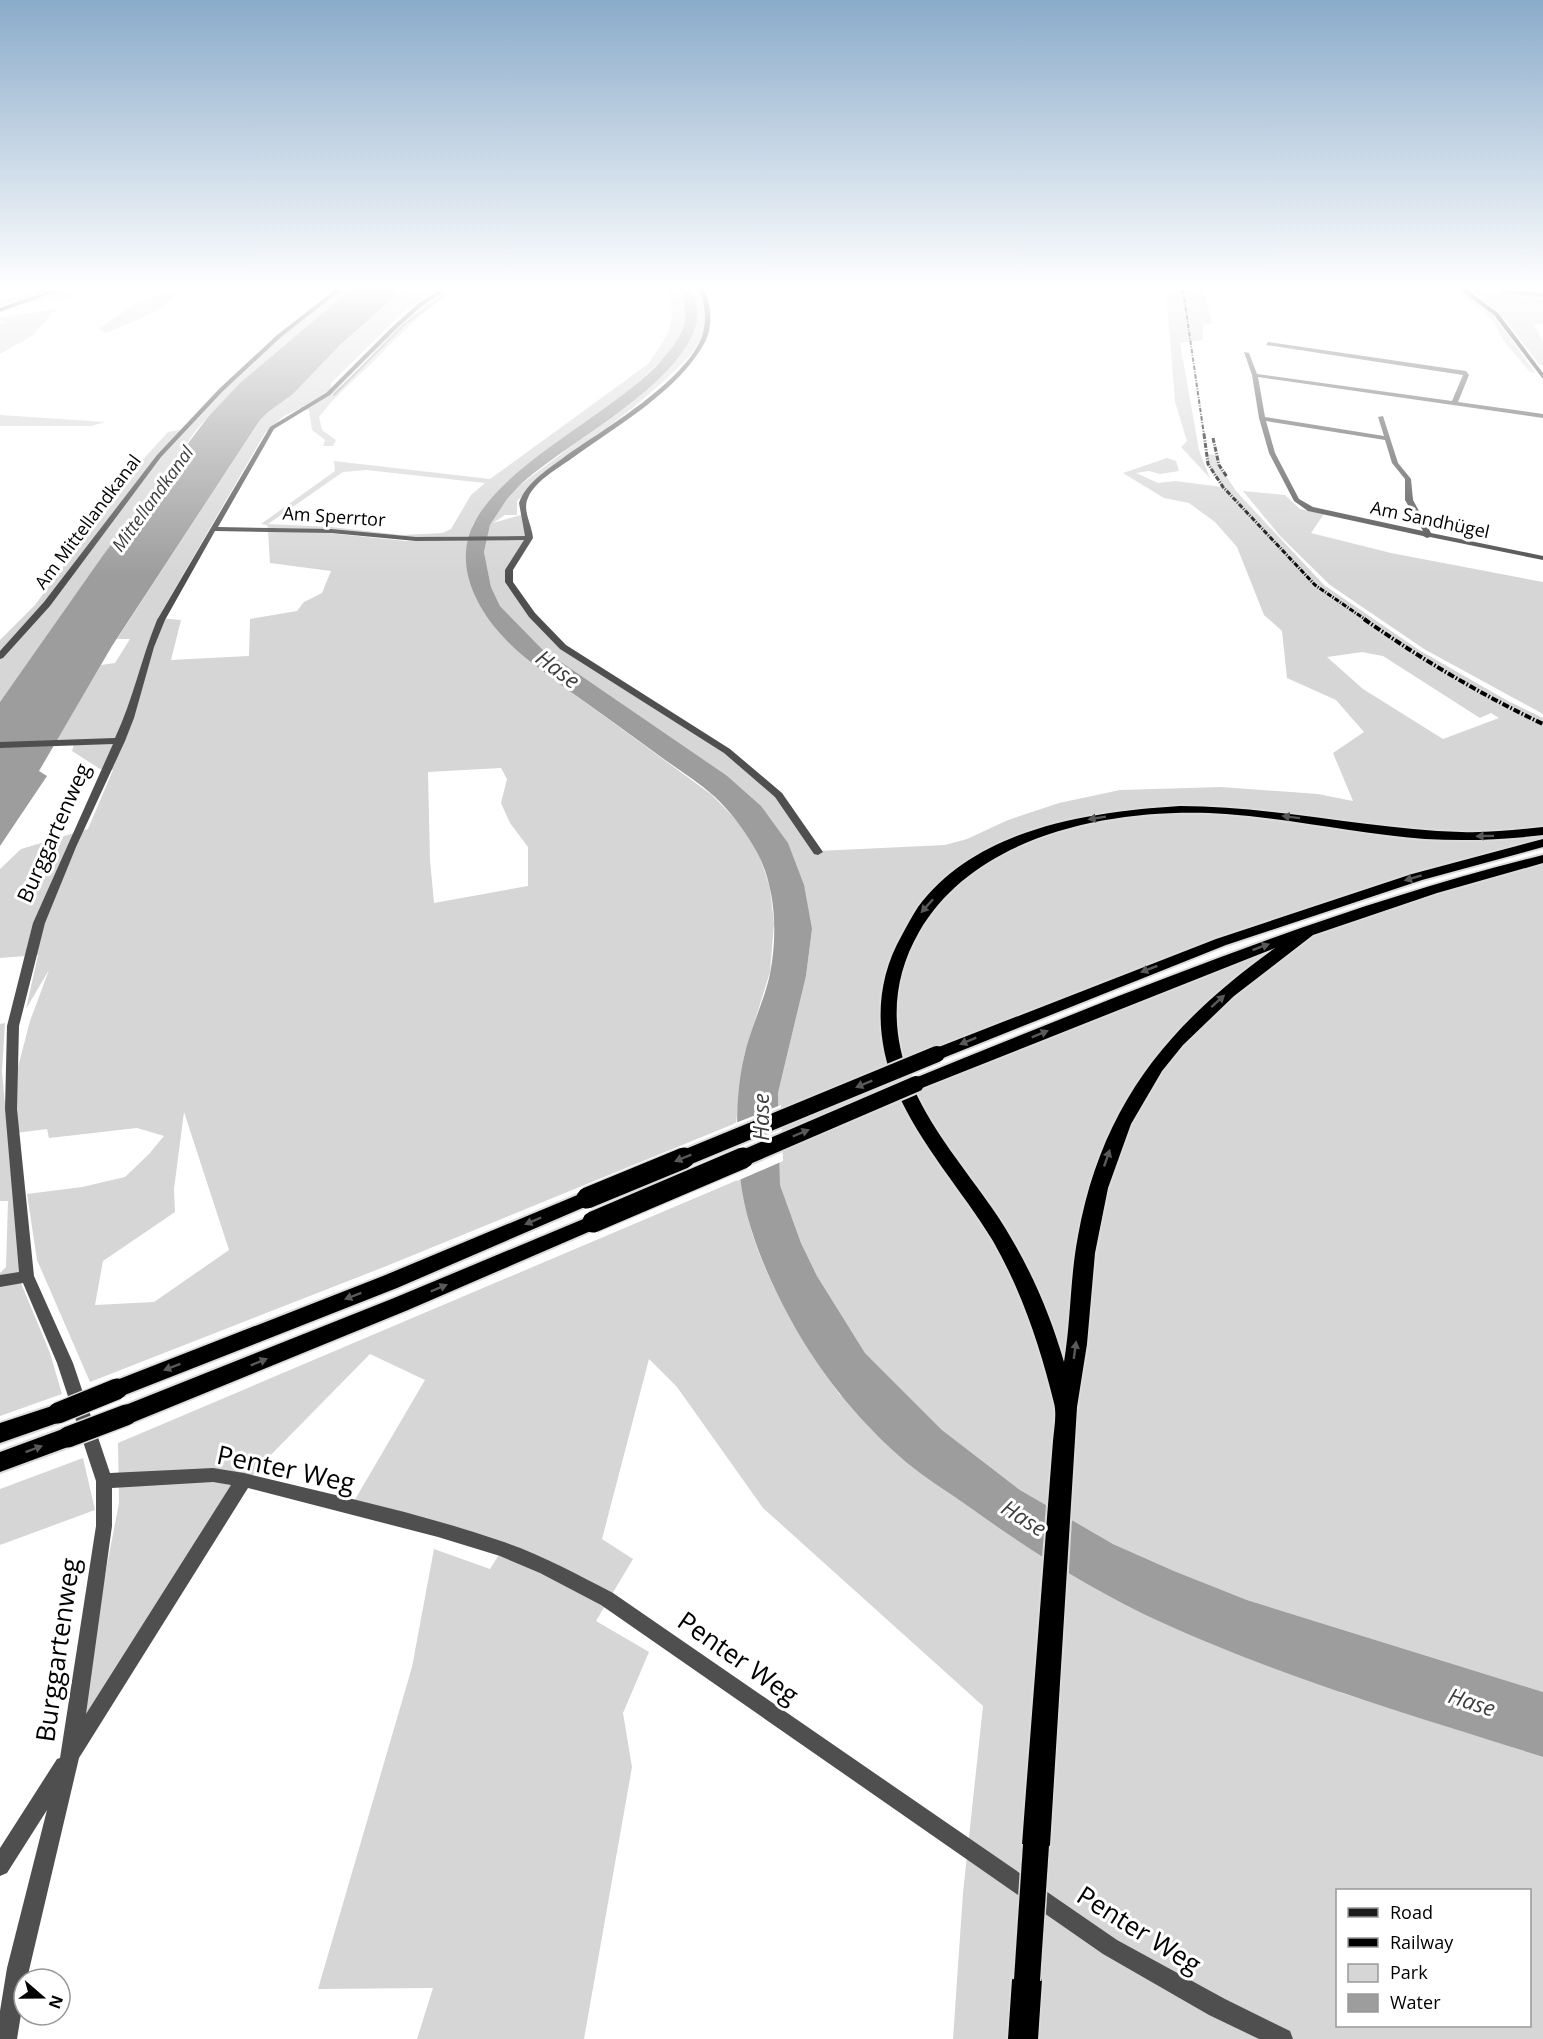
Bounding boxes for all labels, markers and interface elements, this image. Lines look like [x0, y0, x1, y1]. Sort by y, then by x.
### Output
water label: Mittellandkanal [106, 441, 199, 556]
street label: Am Mittellandkanal [29, 449, 146, 594]
street label: Am Sandhügel [1368, 495, 1492, 543]
street label: Am Sperrtor [282, 500, 387, 532]
water label: Hase [530, 642, 587, 695]
street label: Burggartenweg [10, 759, 96, 907]
one-way arrow [1281, 812, 1300, 821]
one-way arrow [1087, 814, 1106, 823]
one-way arrow [1475, 831, 1494, 841]
one-way arrow [1404, 874, 1422, 883]
one-way arrow [921, 898, 934, 913]
one-way arrow [1252, 942, 1270, 952]
one-way arrow [1140, 964, 1158, 974]
one-way arrow [1210, 995, 1225, 1008]
one-way arrow [1032, 1029, 1050, 1039]
one-way arrow [959, 1037, 977, 1046]
one-way arrow [854, 1079, 872, 1089]
water label: Hase [745, 1093, 775, 1141]
one-way arrow [793, 1128, 811, 1138]
one-way arrow [1103, 1149, 1113, 1167]
one-way arrow [674, 1153, 692, 1163]
one-way arrow [524, 1217, 542, 1226]
one-way arrow [430, 1283, 448, 1292]
one-way arrow [344, 1292, 362, 1301]
one-way arrow [1071, 1340, 1080, 1359]
one-way arrow [250, 1356, 268, 1366]
one-way arrow [162, 1363, 180, 1373]
street label: Penter Weg [214, 1436, 358, 1500]
one-way arrow [25, 1444, 43, 1454]
water label: Hase [996, 1492, 1053, 1543]
street label: Burggartenweg [26, 1556, 88, 1744]
street label: Penter Weg [671, 1602, 806, 1712]
water label: Hase [1445, 1679, 1500, 1723]
street label: Penter Weg [1071, 1877, 1208, 1982]
legend [1336, 1889, 1531, 2027]
text: Road [1390, 1900, 1433, 1924]
text: Railway [1390, 1930, 1454, 1954]
text: Park [1390, 1960, 1428, 1984]
north arrow [12, 1967, 72, 2027]
text: Water [1390, 1990, 1441, 2014]
text: N [44, 1992, 69, 2012]

